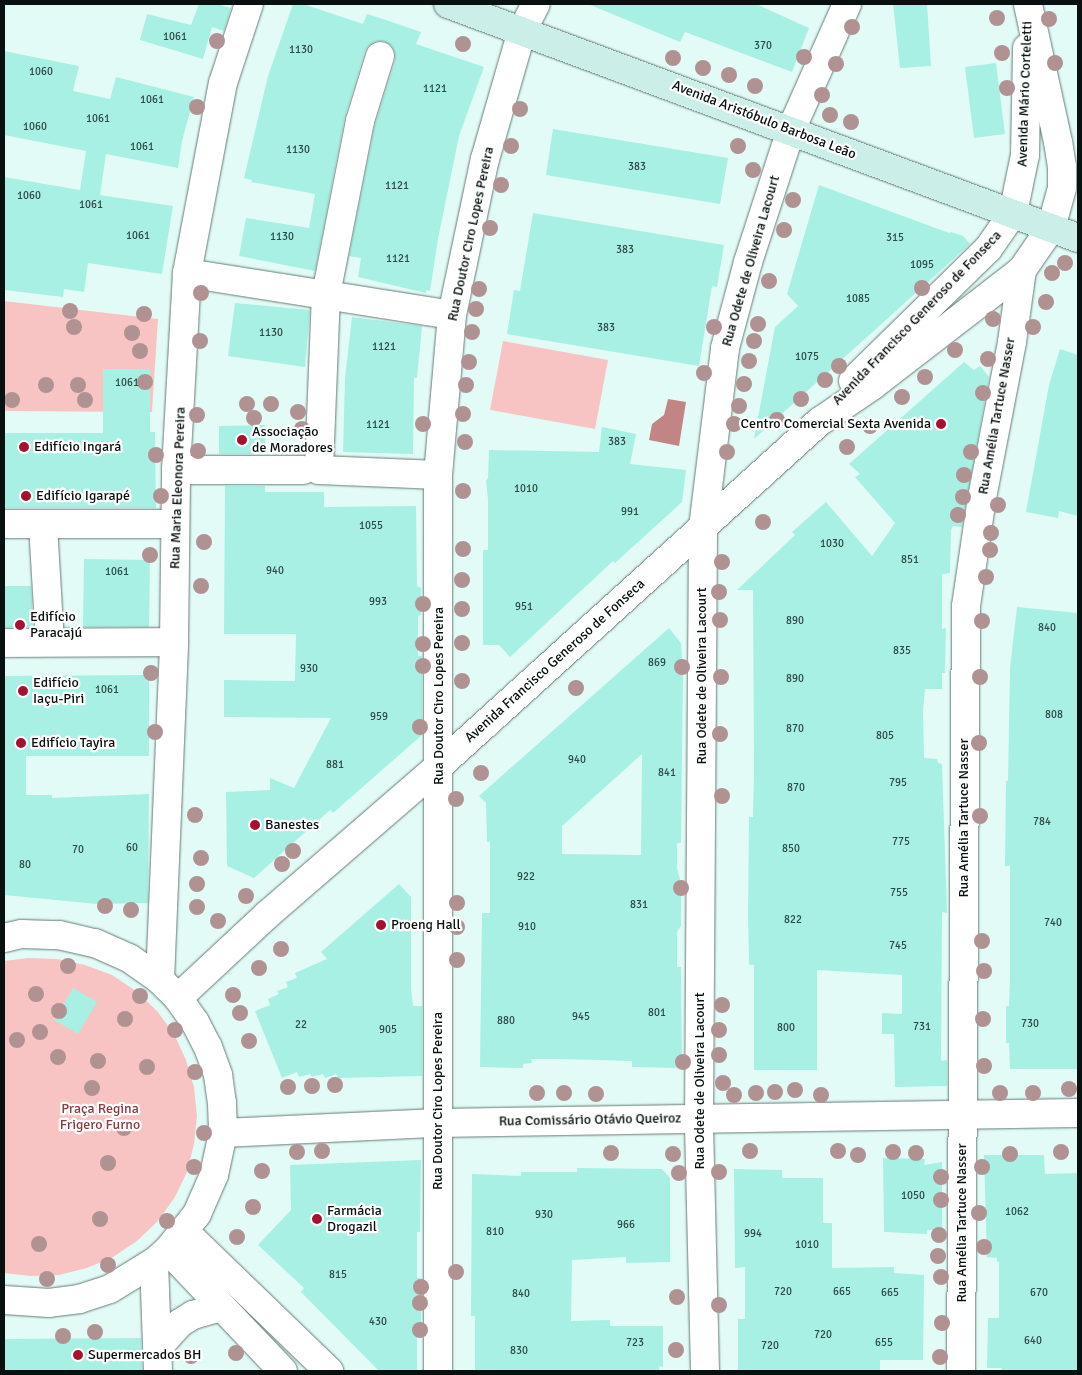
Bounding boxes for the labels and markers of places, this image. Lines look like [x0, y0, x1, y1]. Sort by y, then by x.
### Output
place label: Centro Comercial Sexta Avenida [741, 416, 931, 432]
marker: Centro Comercial Sexta Avenida [935, 418, 947, 430]
place label: Associação de Moradores [252, 424, 333, 457]
marker: Associação de Moradores [236, 434, 248, 446]
place label: Edifício Ingará [34, 439, 121, 455]
marker: Edifício Ingará [18, 441, 30, 453]
place label: Edifício Igarapé [36, 488, 130, 504]
marker: Edifício Igarapé [20, 490, 32, 502]
place label: Edifício Paracajú [30, 609, 82, 642]
marker: Edifício Paracajú [14, 619, 26, 631]
place label: Edifício Iaçu-Piri [33, 675, 84, 708]
marker: Edifício Iaçu-Piri [17, 685, 29, 697]
place label: Edifício Tayira [31, 735, 115, 751]
marker: Edifício Tayira [15, 737, 27, 749]
place label: Banestes [265, 817, 319, 833]
marker: Banestes [249, 819, 261, 831]
place label: Proeng Hall [391, 917, 461, 933]
marker: Proeng Hall [375, 919, 387, 931]
place label: Farmácia Drogazil [327, 1203, 382, 1236]
marker: Farmácia Drogazil [311, 1213, 323, 1225]
place label: Supermercados BH [88, 1347, 202, 1363]
marker: Supermercados BH [72, 1349, 84, 1361]

